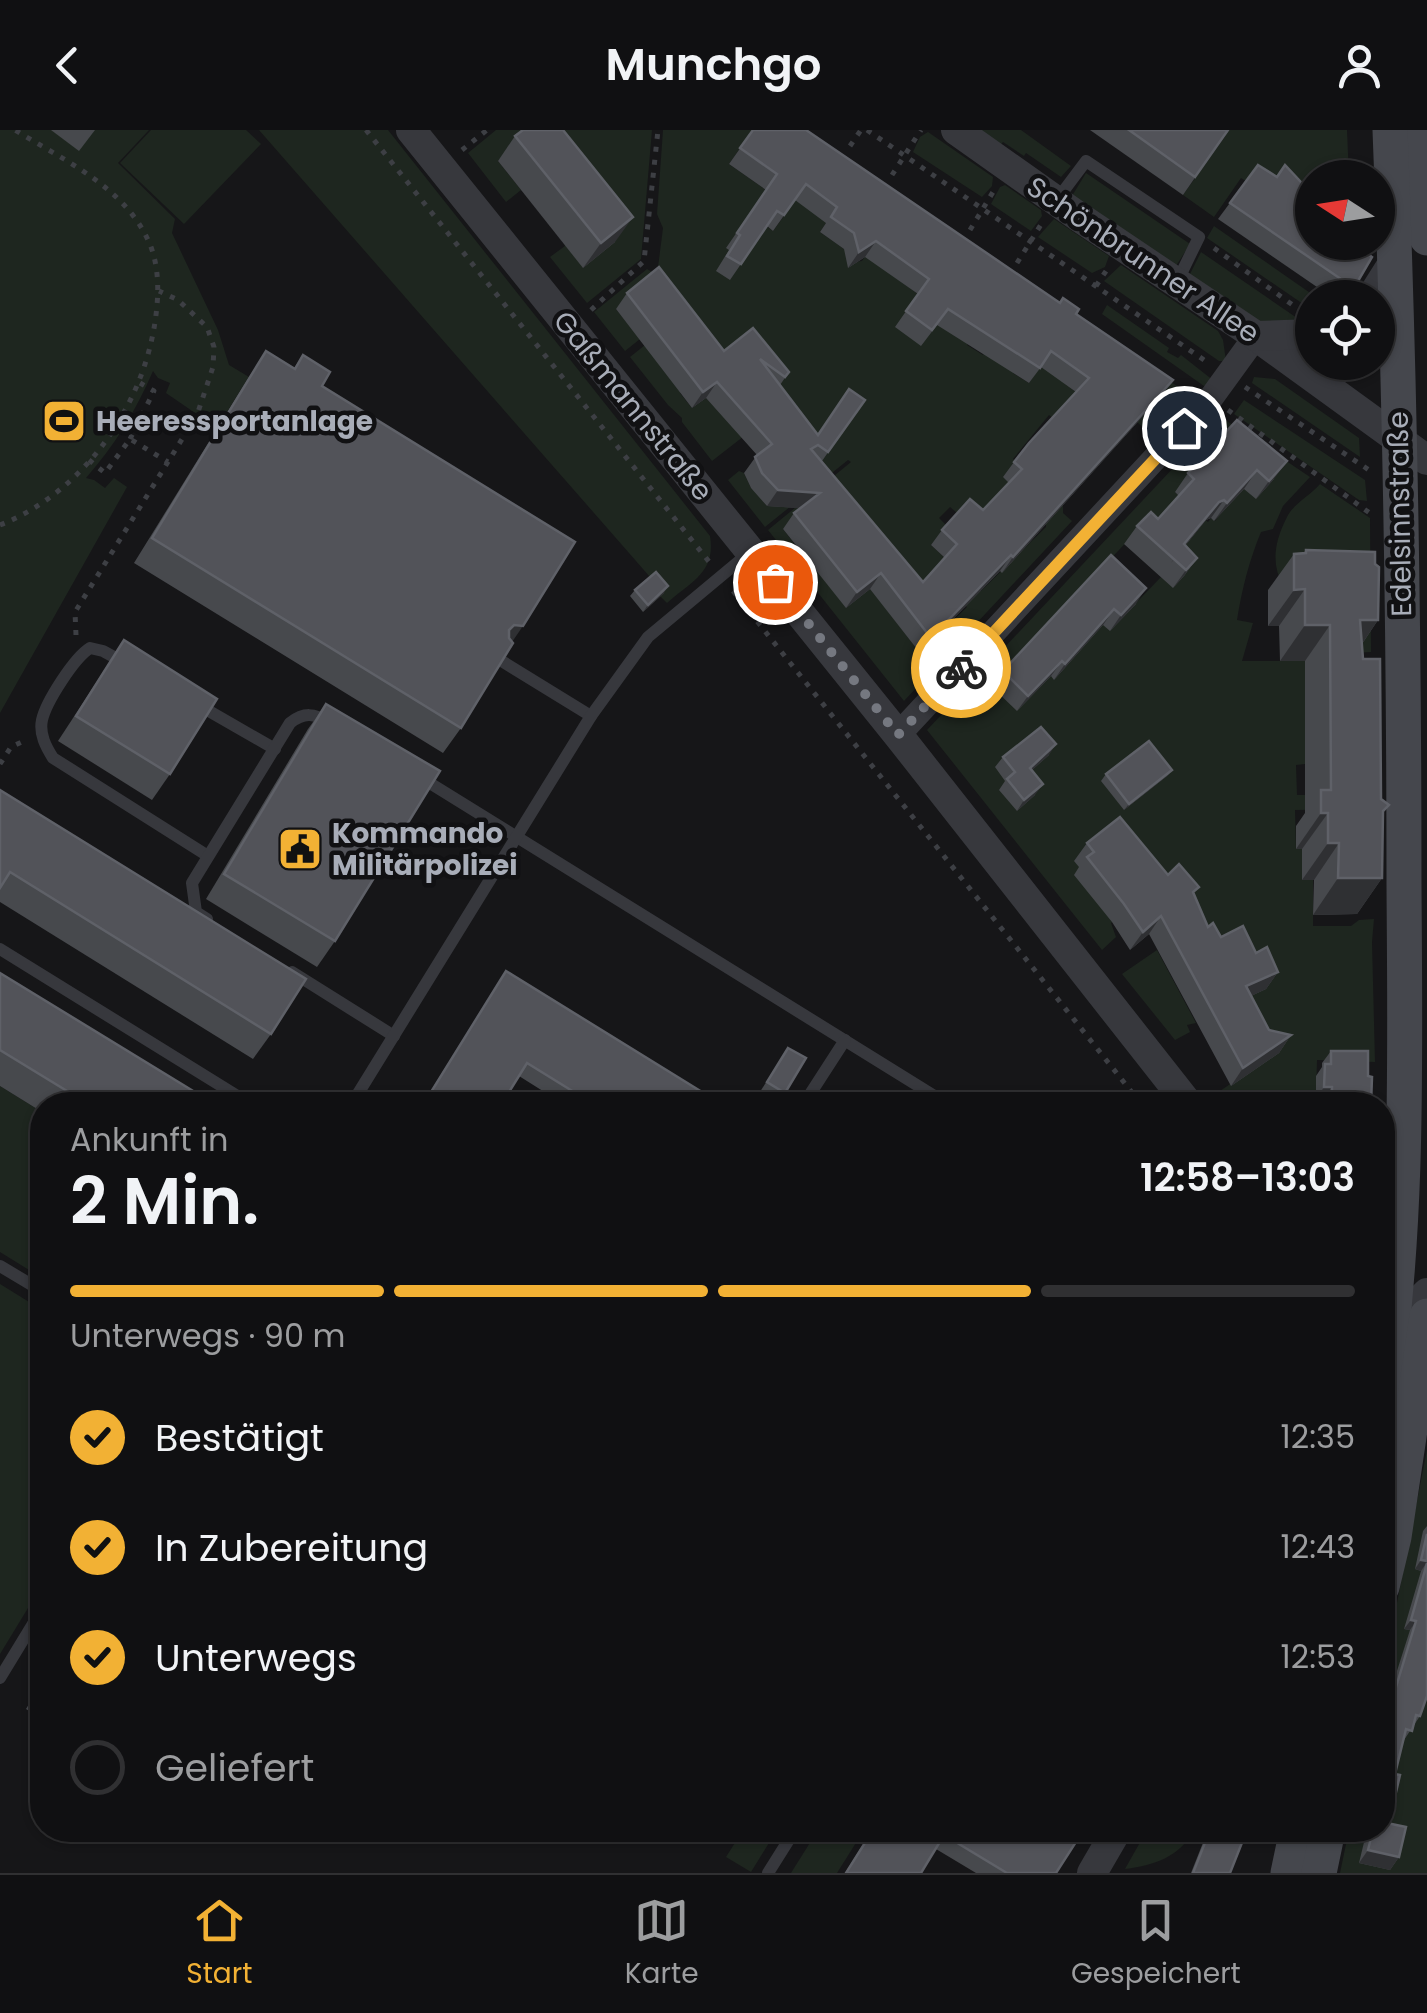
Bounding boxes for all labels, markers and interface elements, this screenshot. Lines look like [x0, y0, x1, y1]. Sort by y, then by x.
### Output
text: Munchgo [605, 33, 822, 96]
icon: back [40, 38, 95, 93]
icon: person [1332, 38, 1387, 93]
north arrow [1295, 160, 1395, 260]
map controls [1295, 160, 1395, 380]
street label: Schönbrunner Allee [1019, 168, 1267, 352]
button: locate [1295, 280, 1395, 380]
street label: Gaßmannstraße [544, 303, 722, 509]
pin [1142, 386, 1227, 471]
sports icon: Heeressportanlage [41, 398, 87, 444]
icon: home [1157, 401, 1212, 456]
place label: Heeressportanlage [96, 402, 373, 441]
street label: Edelsinnstraße [1379, 411, 1421, 617]
pin [733, 540, 818, 625]
icon: bag [748, 555, 803, 610]
courier [911, 618, 1011, 718]
icon: bike [934, 641, 989, 696]
place label: Kommando Militärpolizei [332, 814, 518, 885]
public building icon: Kommando Militärpolizei [277, 826, 323, 872]
text: Ankunft in [70, 1117, 229, 1162]
text: 12:58–13:03 [1140, 1151, 1355, 1204]
text: 2 Min. [70, 1156, 259, 1247]
text: Unterwegs · 90 m [70, 1313, 346, 1358]
icon: check [70, 1410, 125, 1465]
text: Bestätigt [155, 1411, 324, 1464]
text: 12:35 [1281, 1414, 1355, 1459]
icon: check [70, 1520, 125, 1575]
text: In Zubereitung [155, 1521, 428, 1574]
text: 12:43 [1281, 1524, 1355, 1569]
icon: check [70, 1630, 125, 1685]
text: Unterwegs [155, 1631, 357, 1684]
text: 12:53 [1281, 1634, 1355, 1679]
text: Geliefert [155, 1741, 314, 1794]
tab: Start [186, 1893, 252, 1995]
tab: Karte [625, 1893, 699, 1995]
tab: Gespeichert [1071, 1893, 1241, 1995]

